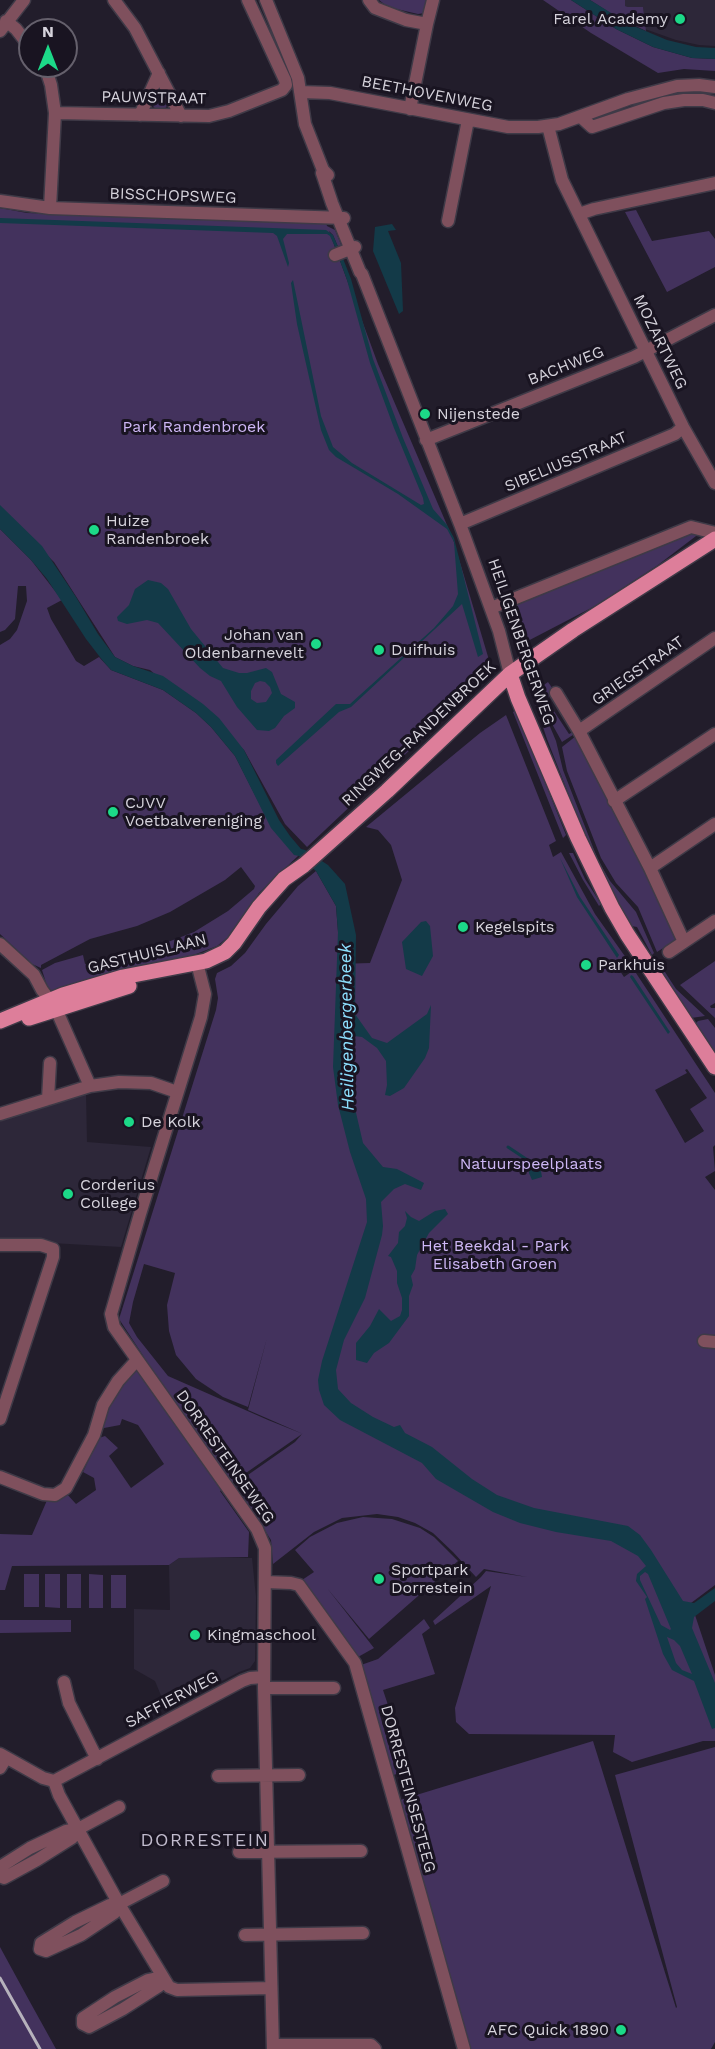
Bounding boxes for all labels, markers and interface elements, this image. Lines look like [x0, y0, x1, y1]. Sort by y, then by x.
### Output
place label: Farel Academy [553, 9, 668, 29]
marker: Farel Academy [673, 12, 687, 26]
north arrow [18, 18, 78, 78]
text: N [42, 22, 54, 41]
street label: BEETHOVENWEG [360, 72, 494, 116]
street label: PAUWSTRAAT [101, 87, 207, 109]
street label: BISSCHOPSWEG [109, 184, 237, 208]
street label: MOZARTWEG [629, 292, 691, 392]
street label: BACHWEG [525, 342, 607, 390]
place label: Nijenstede [437, 404, 520, 424]
marker: Nijenstede [418, 407, 432, 421]
park label: Park Randenbroek [123, 417, 265, 437]
street label: SIBELIUSSTRAAT [502, 428, 630, 496]
place label: Huize Randenbroek [106, 511, 209, 549]
marker: Huize Randenbroek [87, 523, 101, 537]
street label: HEILIGENBERGERWEG [483, 556, 559, 728]
place label: Johan van Oldenbarnevelt [185, 625, 304, 663]
street label: GRIEGSTRAAT [588, 632, 688, 710]
marker: Johan van Oldenbarnevelt [309, 637, 323, 651]
place label: Duifhuis [391, 640, 455, 660]
marker: Duifhuis [372, 643, 386, 657]
street label: RINGWEG-RANDENBROEK [338, 657, 500, 811]
place label: CJVV Voetbalvereniging [125, 793, 262, 831]
marker: CJVV Voetbalvereniging [106, 805, 120, 819]
place label: Kegelspits [475, 917, 555, 937]
marker: Kegelspits [456, 920, 470, 934]
street label: GASTHUISLAAN [86, 930, 208, 978]
water label: Heiligenbergerbeek [335, 943, 359, 1111]
place label: Parkhuis [598, 955, 665, 975]
marker: Parkhuis [579, 958, 593, 972]
place label: De Kolk [141, 1112, 201, 1132]
marker: De Kolk [122, 1115, 136, 1129]
park label: Natuurspeelplaats [460, 1154, 602, 1174]
place label: Corderius College [80, 1175, 155, 1213]
marker: Corderius College [61, 1187, 75, 1201]
park label: Het Beekdal - Park Elisabeth Groen [421, 1236, 569, 1274]
street label: DORRESTEINSEWEG [172, 1387, 278, 1527]
place label: Sportpark Dorrestein [391, 1560, 473, 1598]
marker: Sportpark Dorrestein [372, 1572, 386, 1586]
place label: Kingmaschool [207, 1625, 316, 1645]
marker: Kingmaschool [188, 1628, 202, 1642]
street label: SAFFIERWEG [122, 1667, 222, 1733]
street label: DORRESTEINSESTEEG [376, 1703, 440, 1875]
district label: DORRESTEIN [141, 1830, 269, 1852]
place label: AFC Quick 1890 [487, 2020, 609, 2040]
marker: AFC Quick 1890 [614, 2023, 628, 2037]

